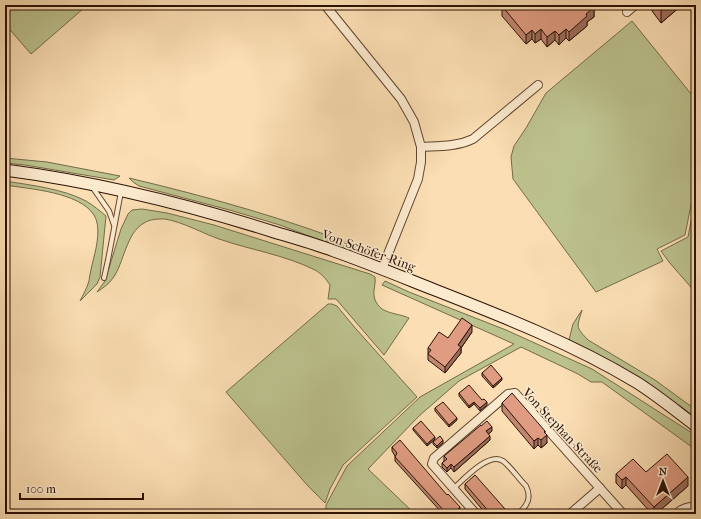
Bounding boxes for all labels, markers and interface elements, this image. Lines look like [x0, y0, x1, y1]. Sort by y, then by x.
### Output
street label: Von-Schöfer-Ring [319, 226, 419, 275]
street label: Von-Stephan-Straße [519, 384, 606, 476]
north arrow [643, 461, 683, 501]
text: N [659, 465, 668, 478]
scale bar [20, 475, 143, 501]
text: 100 m [26, 482, 56, 496]

